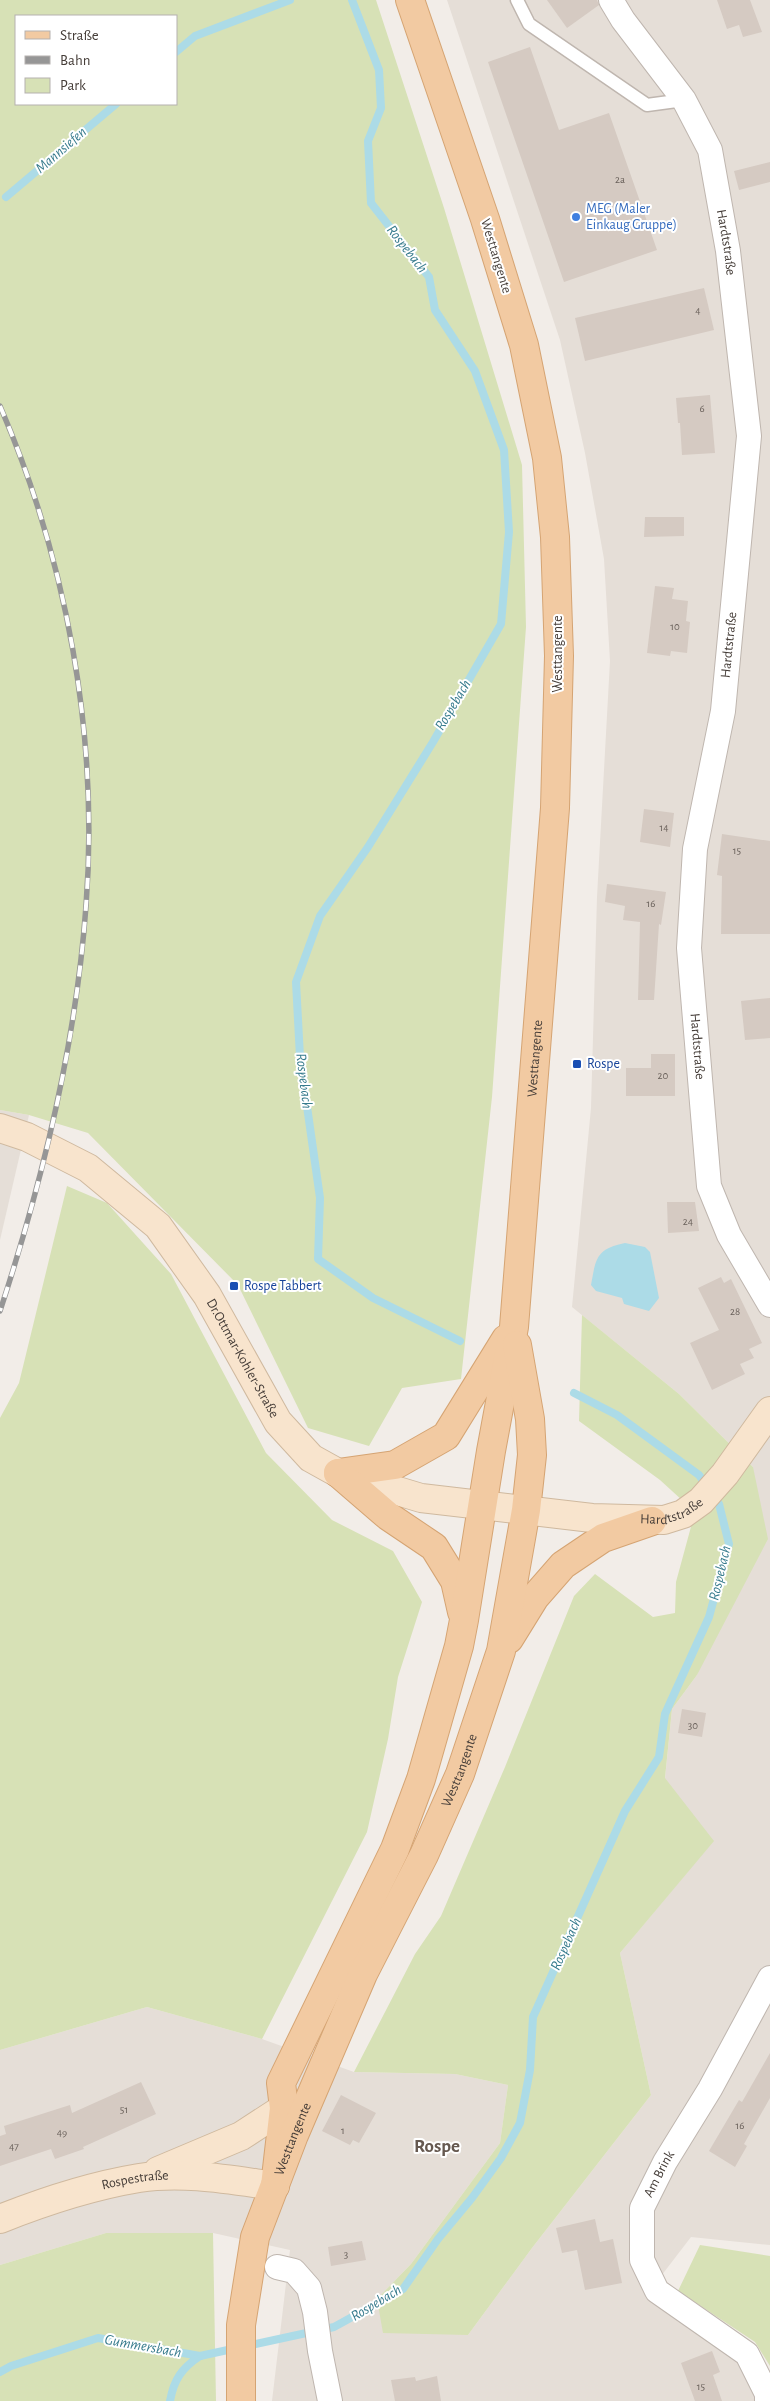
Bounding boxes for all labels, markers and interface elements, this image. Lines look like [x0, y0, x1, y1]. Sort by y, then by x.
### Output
legend [15, 15, 178, 105]
text: Straße [60, 28, 99, 43]
text: Bahn [60, 53, 90, 68]
text: Park [60, 78, 86, 93]
water label: Mannsiefen [33, 124, 89, 176]
house number: 2a [615, 174, 625, 185]
place label: MEG (Maler Einkaug Gruppe) [586, 202, 677, 232]
street label: Hardtstraße [714, 208, 738, 276]
marker: MEG (Maler Einkaug Gruppe) [570, 211, 582, 223]
street label: Westtangente [478, 217, 514, 295]
water label: Rospebach [384, 222, 430, 276]
house number: 4 [695, 305, 701, 316]
house number: 6 [699, 403, 705, 414]
street label: Hardtstraße [719, 611, 739, 679]
street label: Westtangente [551, 615, 565, 693]
house number: 10 [670, 621, 680, 632]
water label: Rospebach [432, 677, 474, 733]
house number: 14 [659, 822, 669, 833]
house number: 15 [733, 845, 742, 856]
house number: 16 [647, 898, 655, 909]
street label: Hardtstraße [688, 1013, 707, 1080]
street label: Westtangente [525, 1019, 545, 1098]
water label: Rospebach [293, 1052, 315, 1110]
place label: Rospe [587, 1057, 620, 1071]
marker: Rospe [571, 1058, 583, 1070]
house number: 20 [658, 1070, 669, 1081]
house number: 24 [683, 1216, 693, 1227]
place label: Rospe Tabbert [244, 1279, 322, 1293]
marker: Rospe Tabbert [228, 1280, 240, 1292]
street label: Dr.Ottmar-Kohler-Straße [204, 1296, 281, 1420]
house number: 28 [730, 1306, 740, 1317]
street label: Hardtstraße [640, 1495, 706, 1527]
water label: Rospebach [706, 1544, 734, 1602]
house number: 30 [688, 1720, 698, 1731]
street label: Westtangente [439, 1732, 480, 1809]
water label: Rospebach [548, 1915, 584, 1973]
street label: Westtangente [272, 2101, 314, 2178]
house number: 51 [120, 2104, 128, 2115]
house number: 16 [736, 2120, 744, 2131]
house number: 1 [341, 2125, 345, 2136]
house number: 49 [57, 2127, 67, 2138]
district label: Rospe [414, 2137, 460, 2156]
house number: 47 [9, 2141, 19, 2152]
street label: Am Brink [641, 2148, 677, 2200]
street label: Rospestraße [100, 2168, 169, 2192]
house number: 3 [344, 2249, 349, 2260]
water label: Rospebach [348, 2282, 404, 2324]
water label: Gummersbach [104, 2332, 182, 2360]
house number: 15 [697, 2381, 706, 2392]

